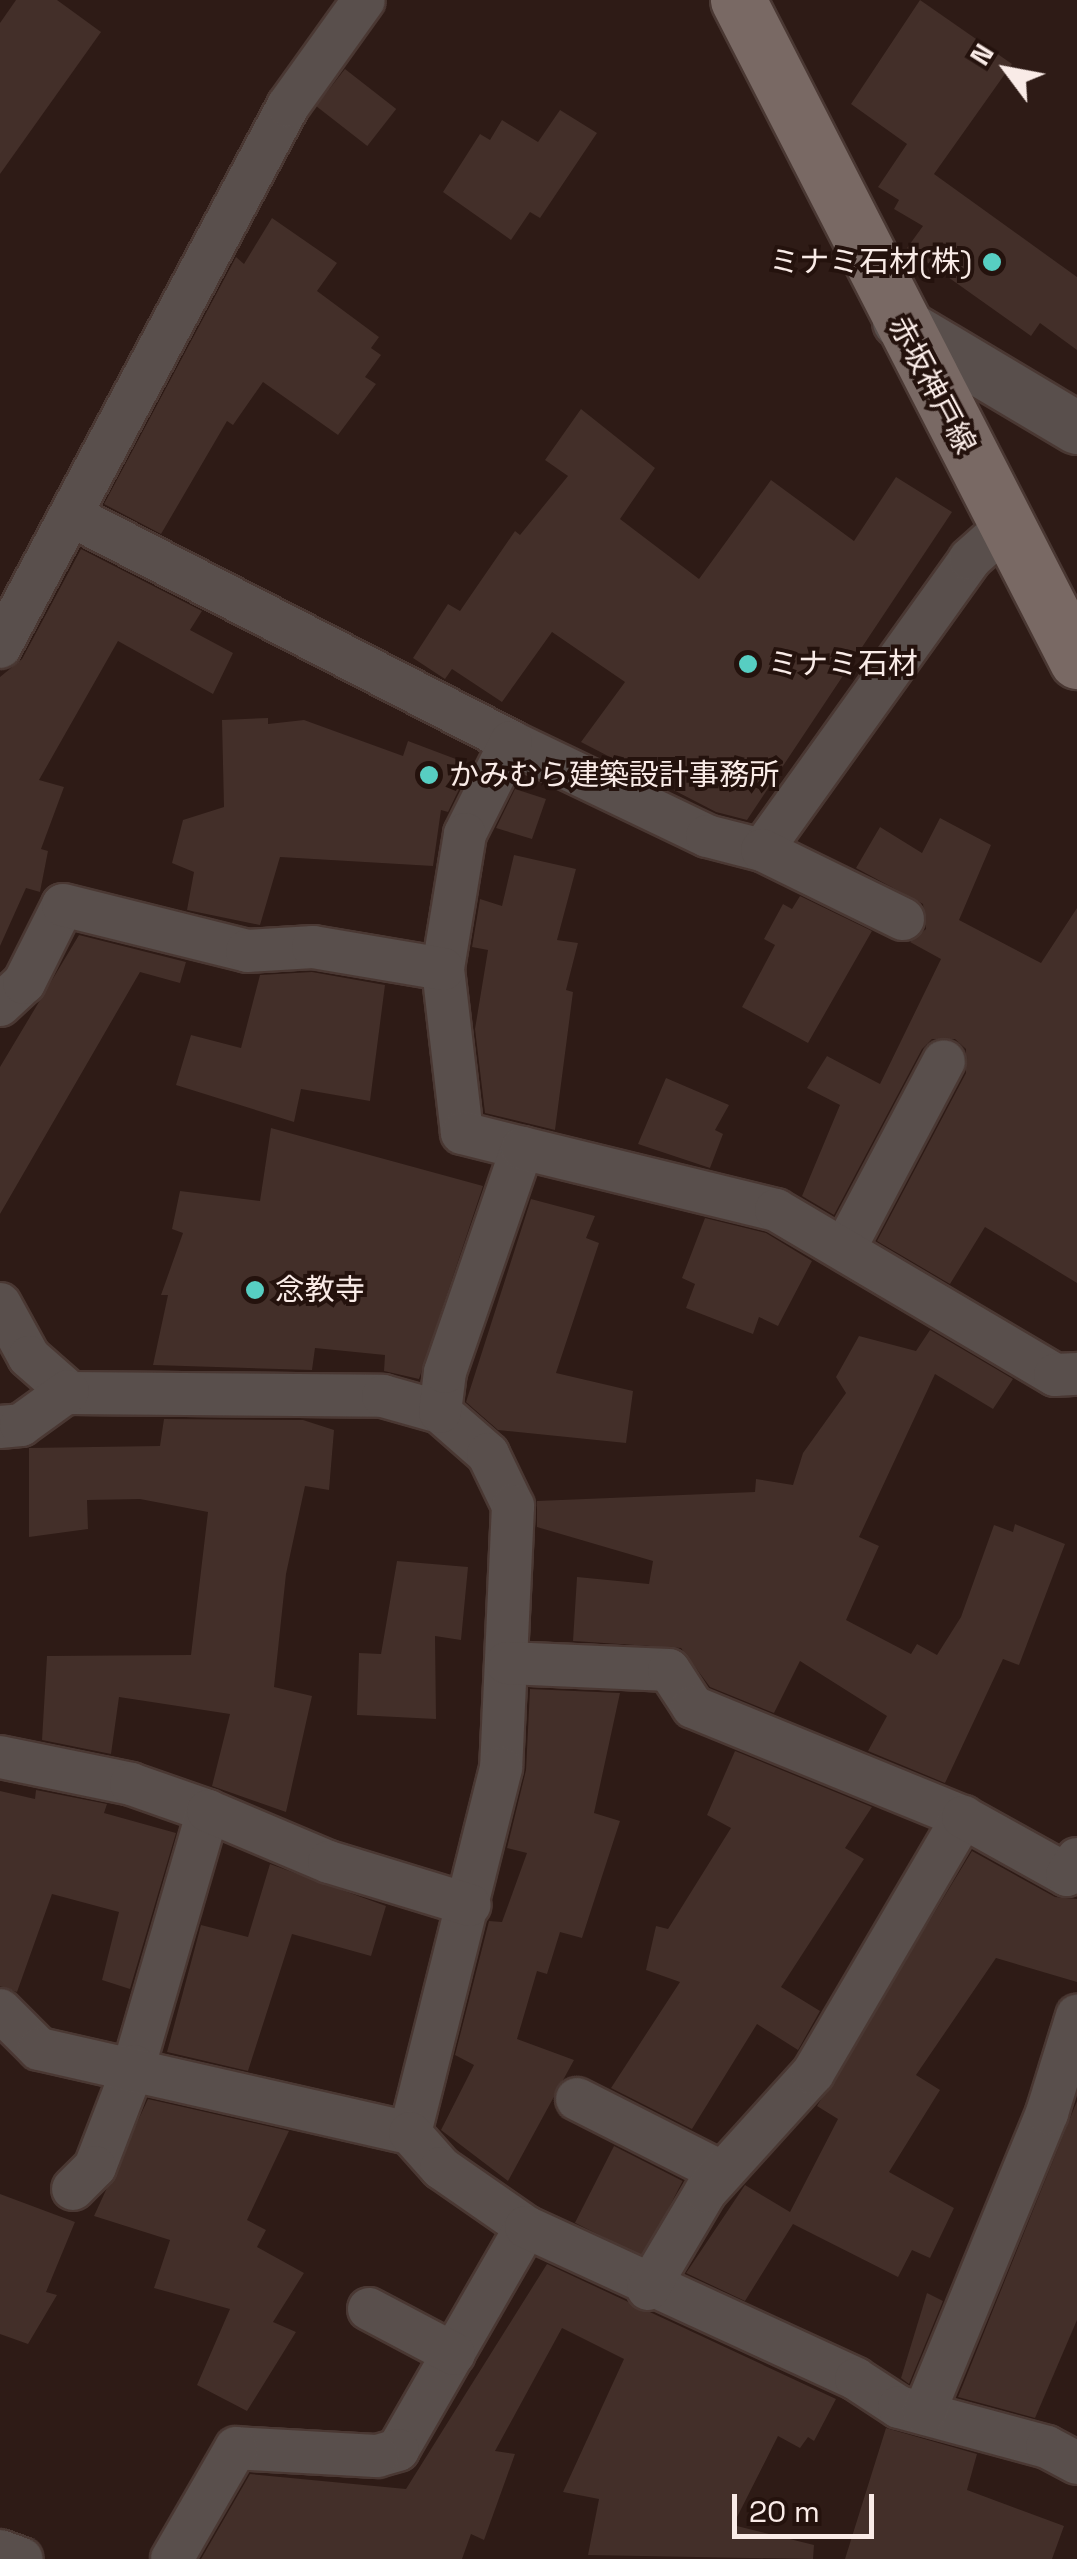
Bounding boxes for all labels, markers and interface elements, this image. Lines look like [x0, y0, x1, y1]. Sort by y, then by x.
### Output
north arrow [957, 20, 1057, 120]
text: N [961, 37, 1002, 72]
place label: ミナミ石材(株) [769, 244, 972, 280]
marker: ミナミ石材(株) [981, 251, 1003, 273]
street label: 赤坂神戸線 [881, 310, 983, 460]
place label: ミナミ石材 [768, 646, 918, 682]
marker: ミナミ石材 [737, 653, 759, 675]
place label: かみむら建築設計事務所 [449, 757, 779, 793]
marker: かみむら建築設計事務所 [418, 764, 440, 786]
place label: 念教寺 [275, 1272, 365, 1308]
marker: 念教寺 [244, 1279, 266, 1301]
scale bar [737, 2474, 880, 2536]
text: 20 m [749, 2492, 820, 2531]

